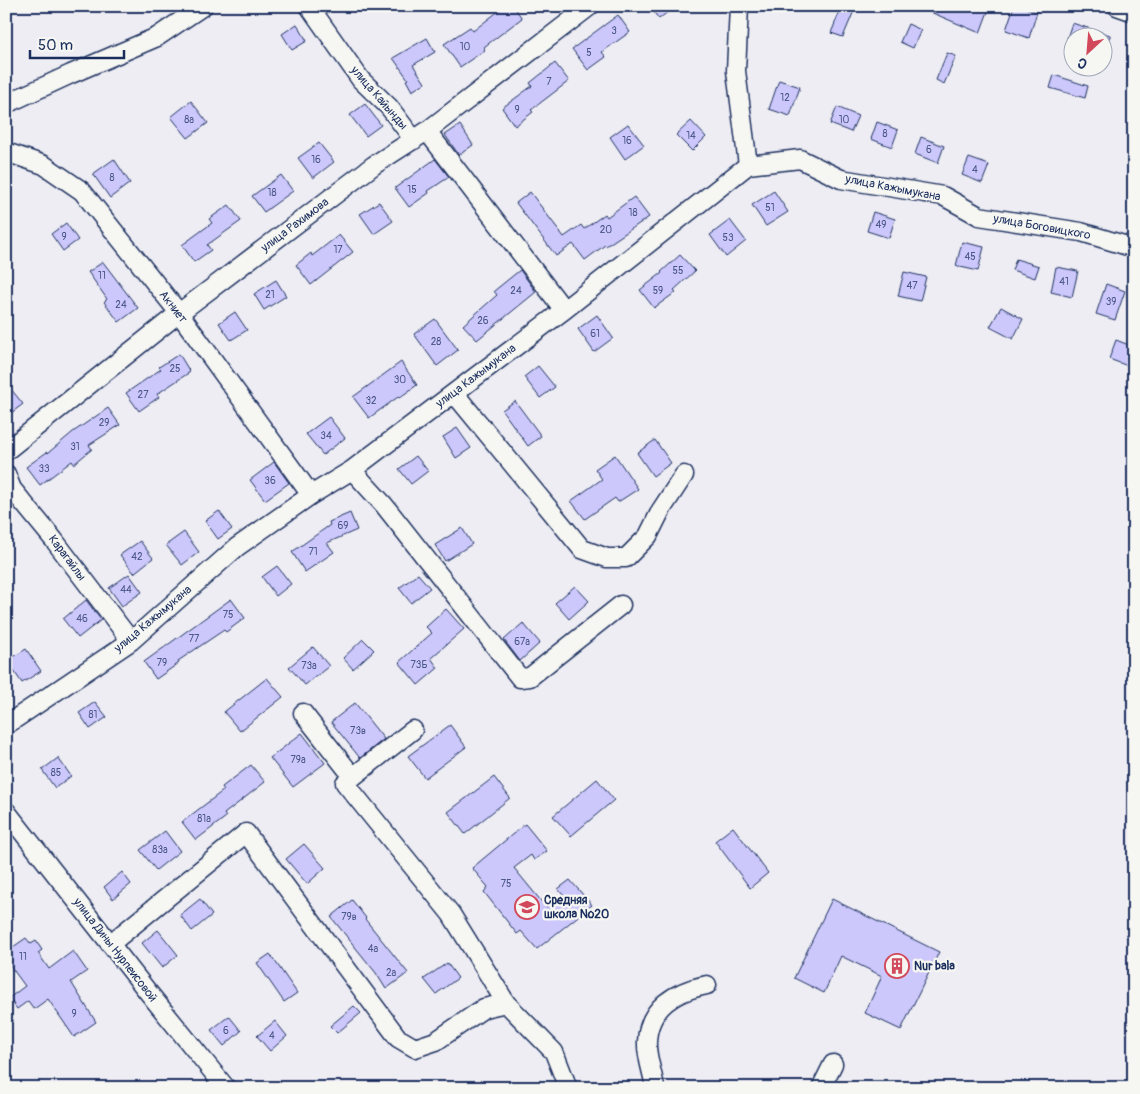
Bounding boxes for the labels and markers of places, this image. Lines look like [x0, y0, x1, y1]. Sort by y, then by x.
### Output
place label: Средняя школа №20 [544, 893, 609, 922]
school or university icon: Средняя школа №20 [514, 894, 540, 920]
building icon: Nur bala [884, 953, 910, 979]
place label: Nur bala [914, 959, 955, 974]

